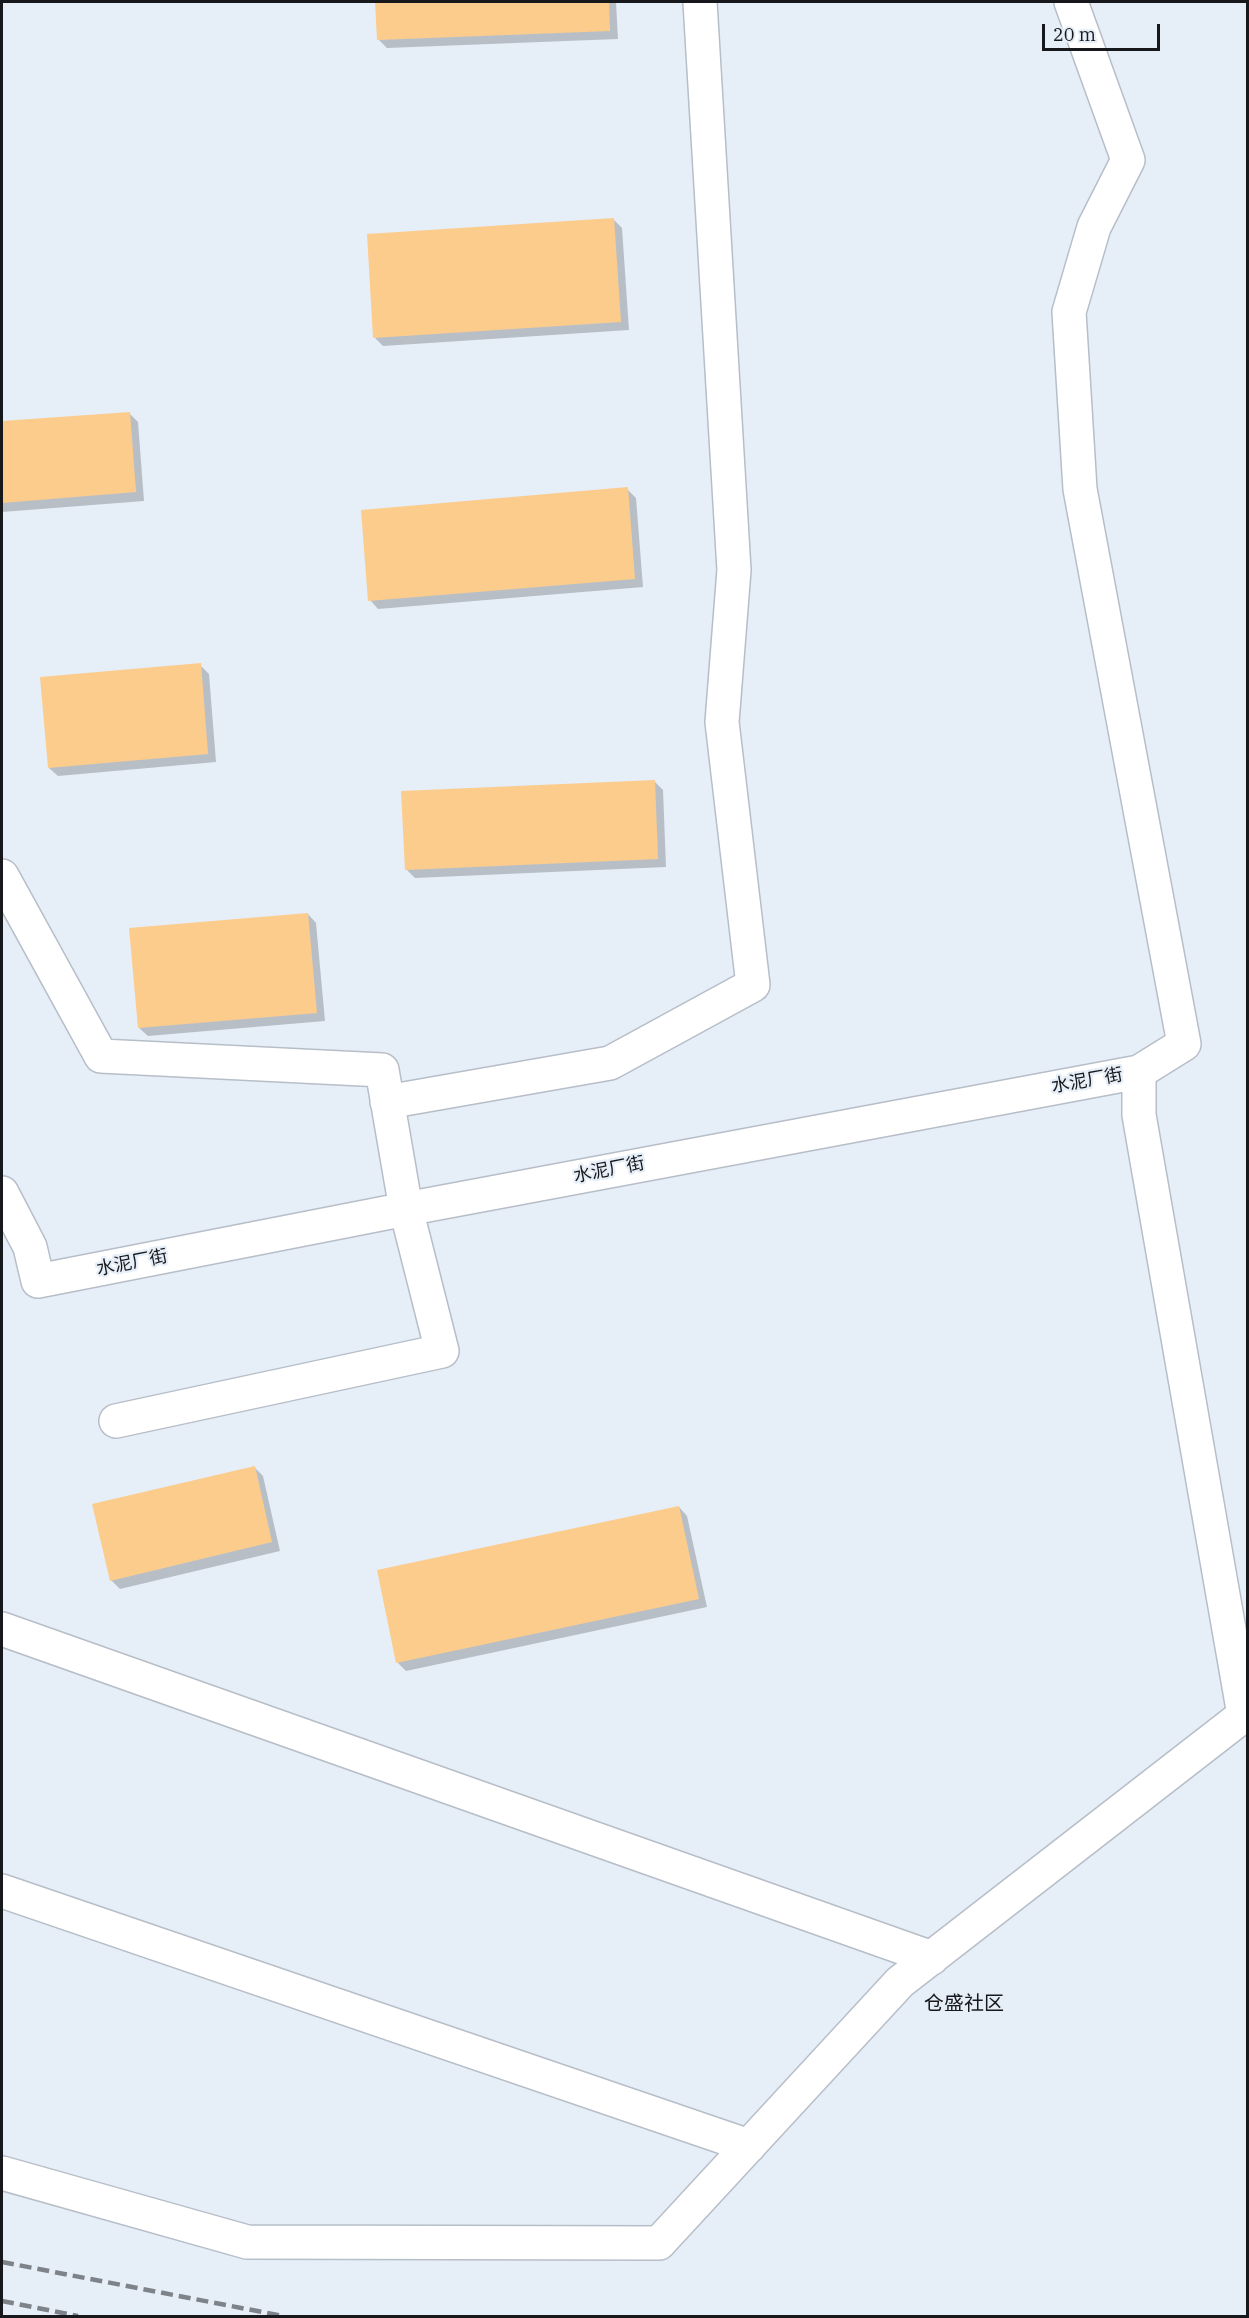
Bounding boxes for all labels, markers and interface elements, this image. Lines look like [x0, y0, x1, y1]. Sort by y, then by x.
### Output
scale bar [1045, 12, 1164, 50]
text: 20 m [1053, 23, 1096, 46]
street label: 水泥厂街 [1050, 1064, 1124, 1098]
street label: 水泥厂街 [572, 1153, 646, 1187]
street label: 水泥厂街 [95, 1246, 169, 1280]
district label: 仓盛社区 [924, 1992, 1004, 2016]

